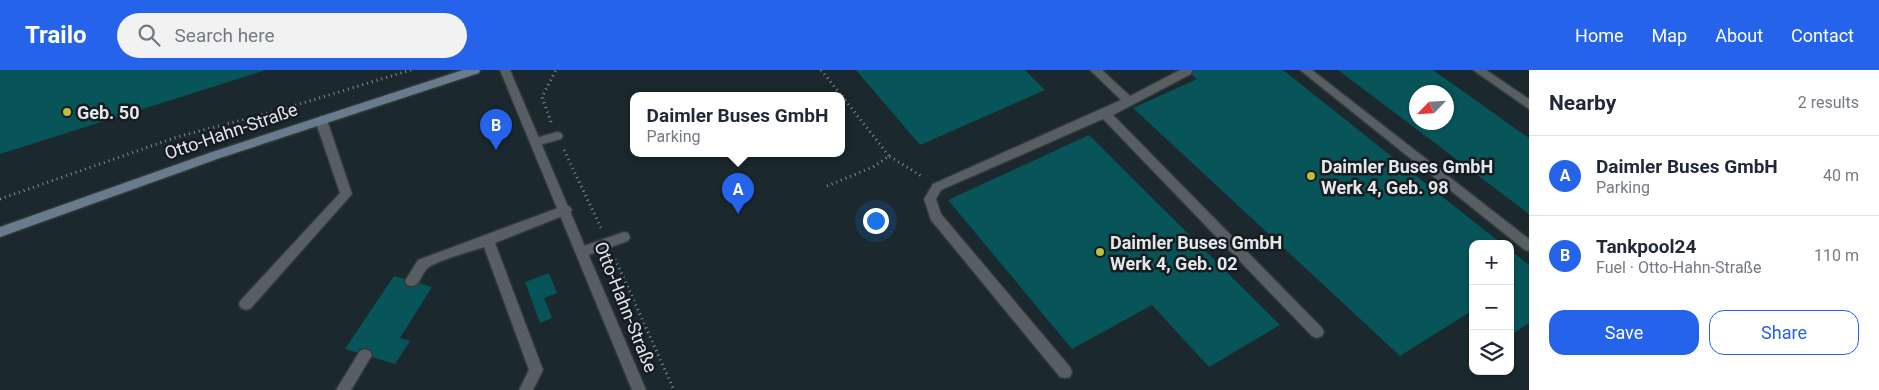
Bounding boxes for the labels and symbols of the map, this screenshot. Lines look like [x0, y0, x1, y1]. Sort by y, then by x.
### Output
north arrow [1409, 85, 1454, 130]
street label: Otto-Hahn-Straße [162, 98, 300, 164]
place label: Geb. 50 [77, 102, 139, 123]
marker: Geb. 50 [61, 106, 73, 118]
pin: B [480, 109, 512, 150]
place label: Daimler Buses GmbH Werk 4, Geb. 98 [1321, 156, 1493, 198]
marker: Daimler Buses GmbH Werk 4, Geb. 98 [1305, 170, 1317, 182]
pin: A [722, 173, 754, 214]
your location [863, 208, 889, 234]
place label: Daimler Buses GmbH Werk 4, Geb. 02 [1110, 232, 1282, 274]
street label: Otto-Hahn-Straße [590, 239, 662, 375]
marker: Daimler Buses GmbH Werk 4, Geb. 02 [1094, 246, 1106, 258]

